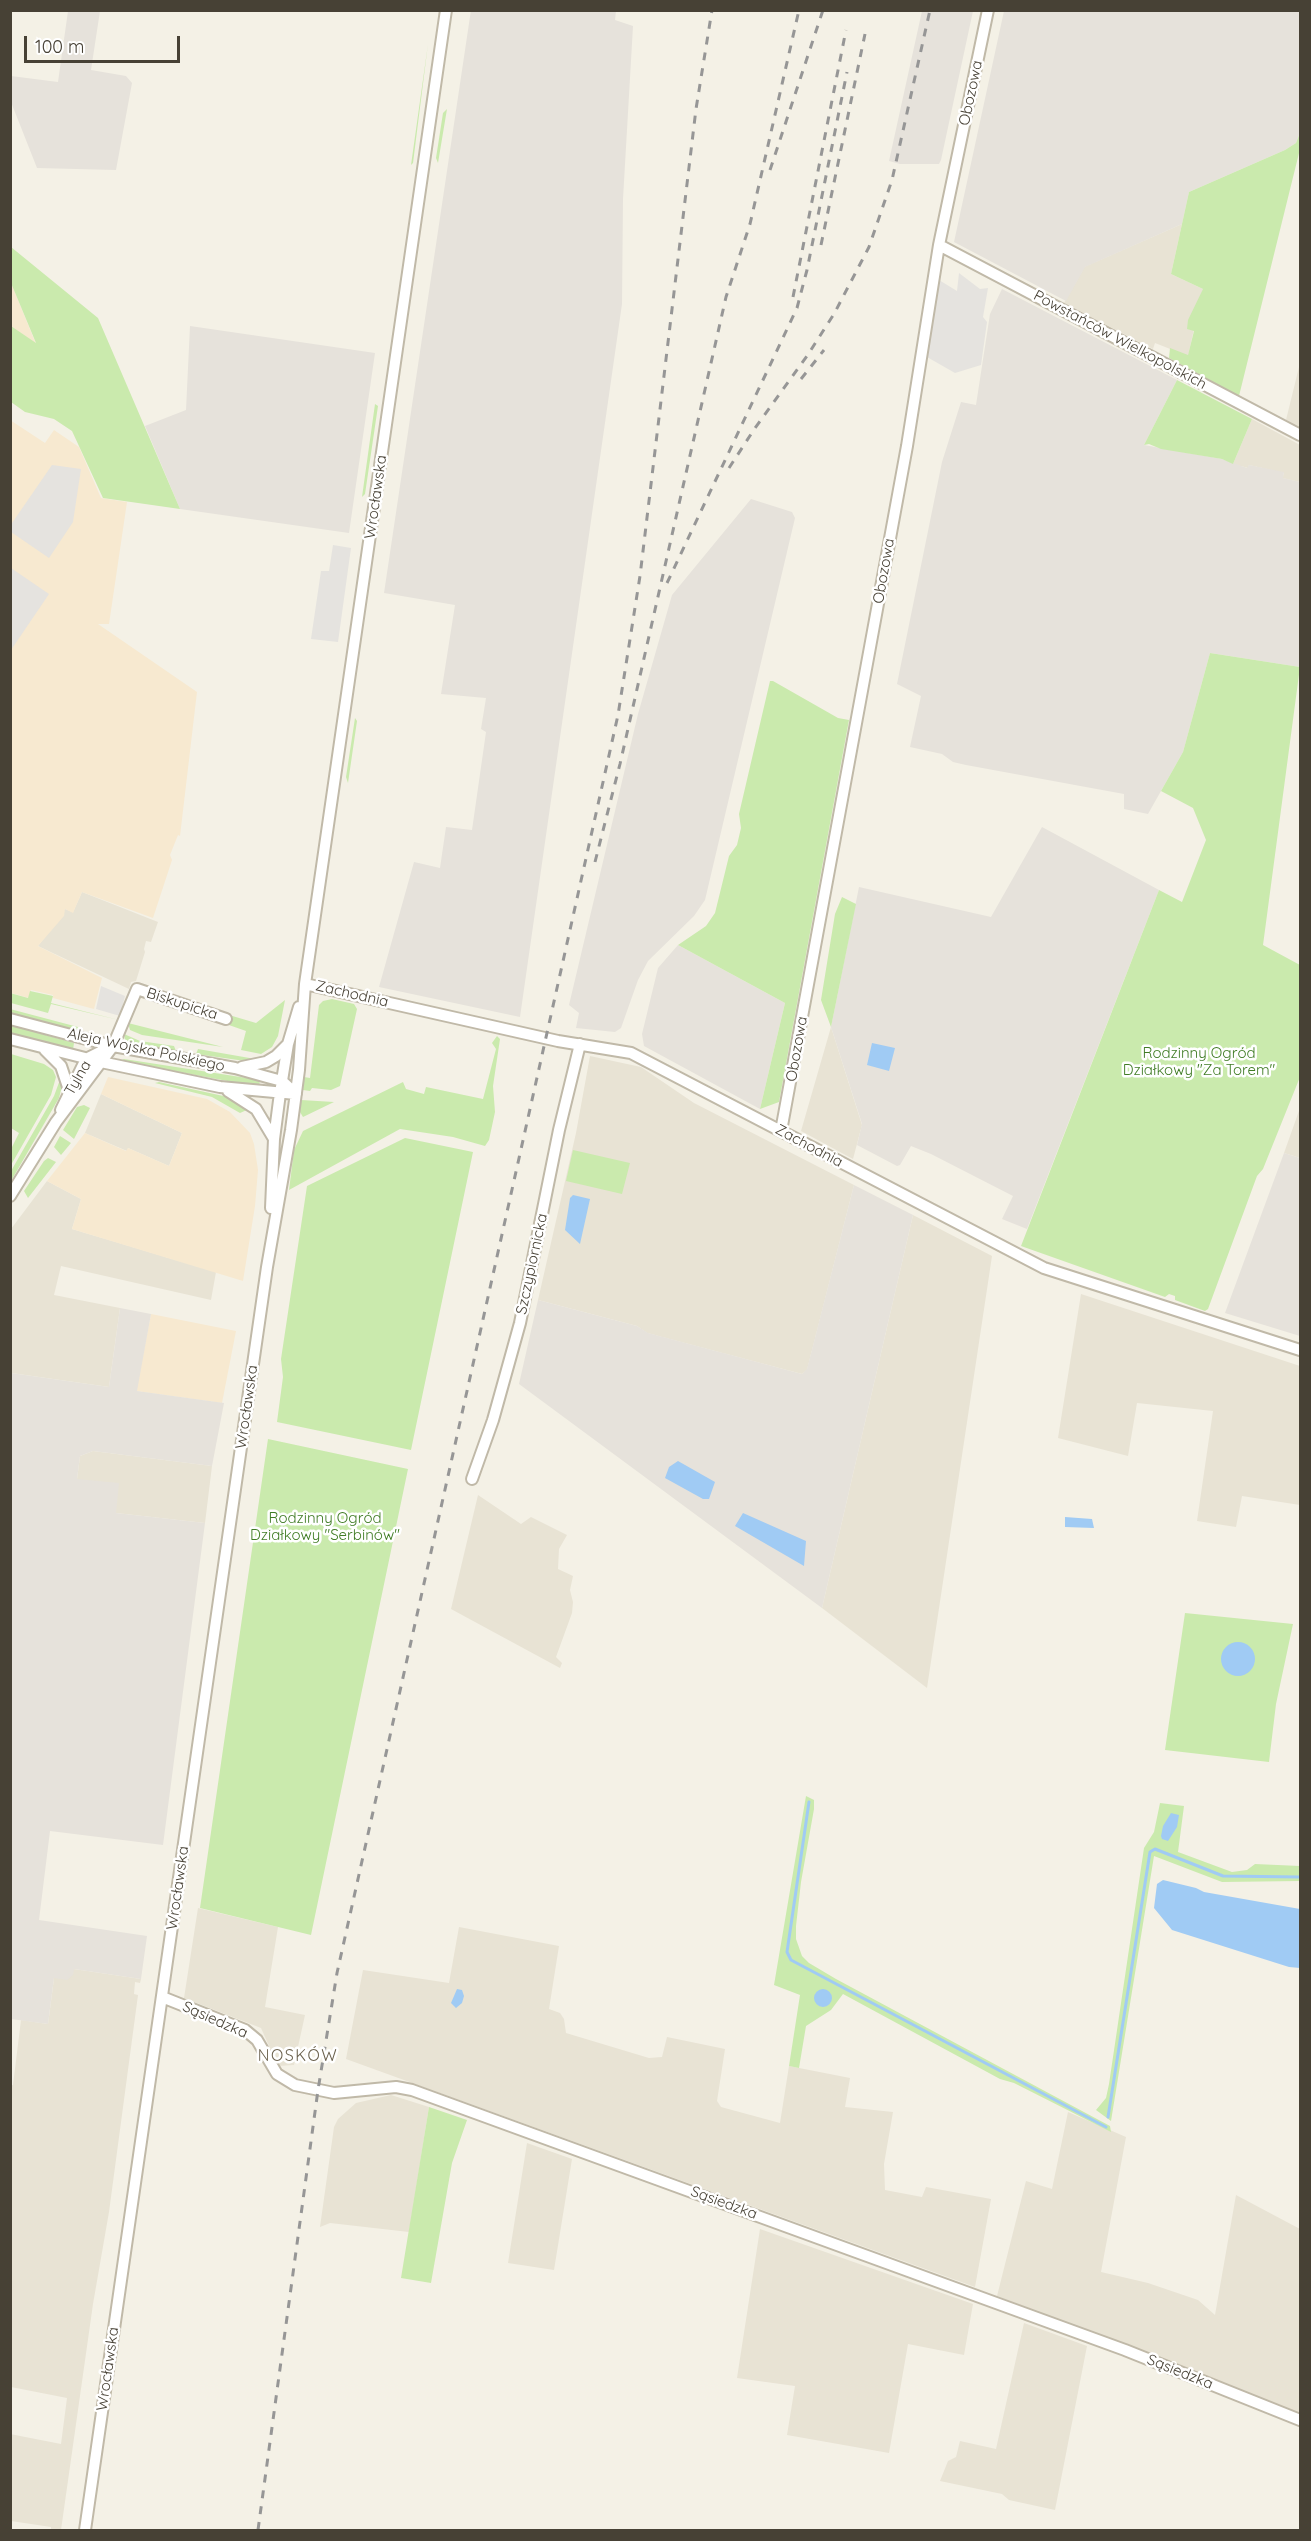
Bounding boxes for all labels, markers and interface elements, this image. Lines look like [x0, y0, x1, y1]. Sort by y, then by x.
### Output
scale bar [27, 24, 183, 62]
text: 100 m [35, 35, 84, 58]
street label: Obozowa [955, 59, 987, 127]
street label: Powstańców Wielkopolskich [1030, 287, 1210, 393]
street label: Wrocławska [361, 454, 391, 540]
street label: Obozowa [869, 537, 899, 605]
street label: Zachodnia [314, 977, 390, 1011]
street label: Biskupicka [144, 984, 220, 1024]
street label: Obozowa [782, 1015, 812, 1083]
street label: Aleja Wojska Polskiego [66, 1025, 226, 1075]
park label: Rodzinny Ogród Działkowy "Za Torem" [1123, 1044, 1275, 1079]
street label: Tylna [61, 1057, 95, 1099]
street label: Zachodnia [772, 1121, 846, 1171]
street label: Szczypiornicka [513, 1212, 551, 1316]
street label: Wrocławska [232, 1364, 262, 1450]
park label: Rodzinny Ogród Działkowy "Serbinów" [250, 1509, 400, 1544]
street label: Wrocławska [163, 1845, 193, 1931]
street label: Sąsiedzka [180, 1998, 250, 2042]
district label: NOSKÓW [258, 2046, 338, 2066]
street label: Sąsiedzka [688, 2183, 760, 2223]
street label: Wrocławska [93, 2326, 123, 2412]
street label: Sąsiedzka [1144, 2351, 1216, 2393]

